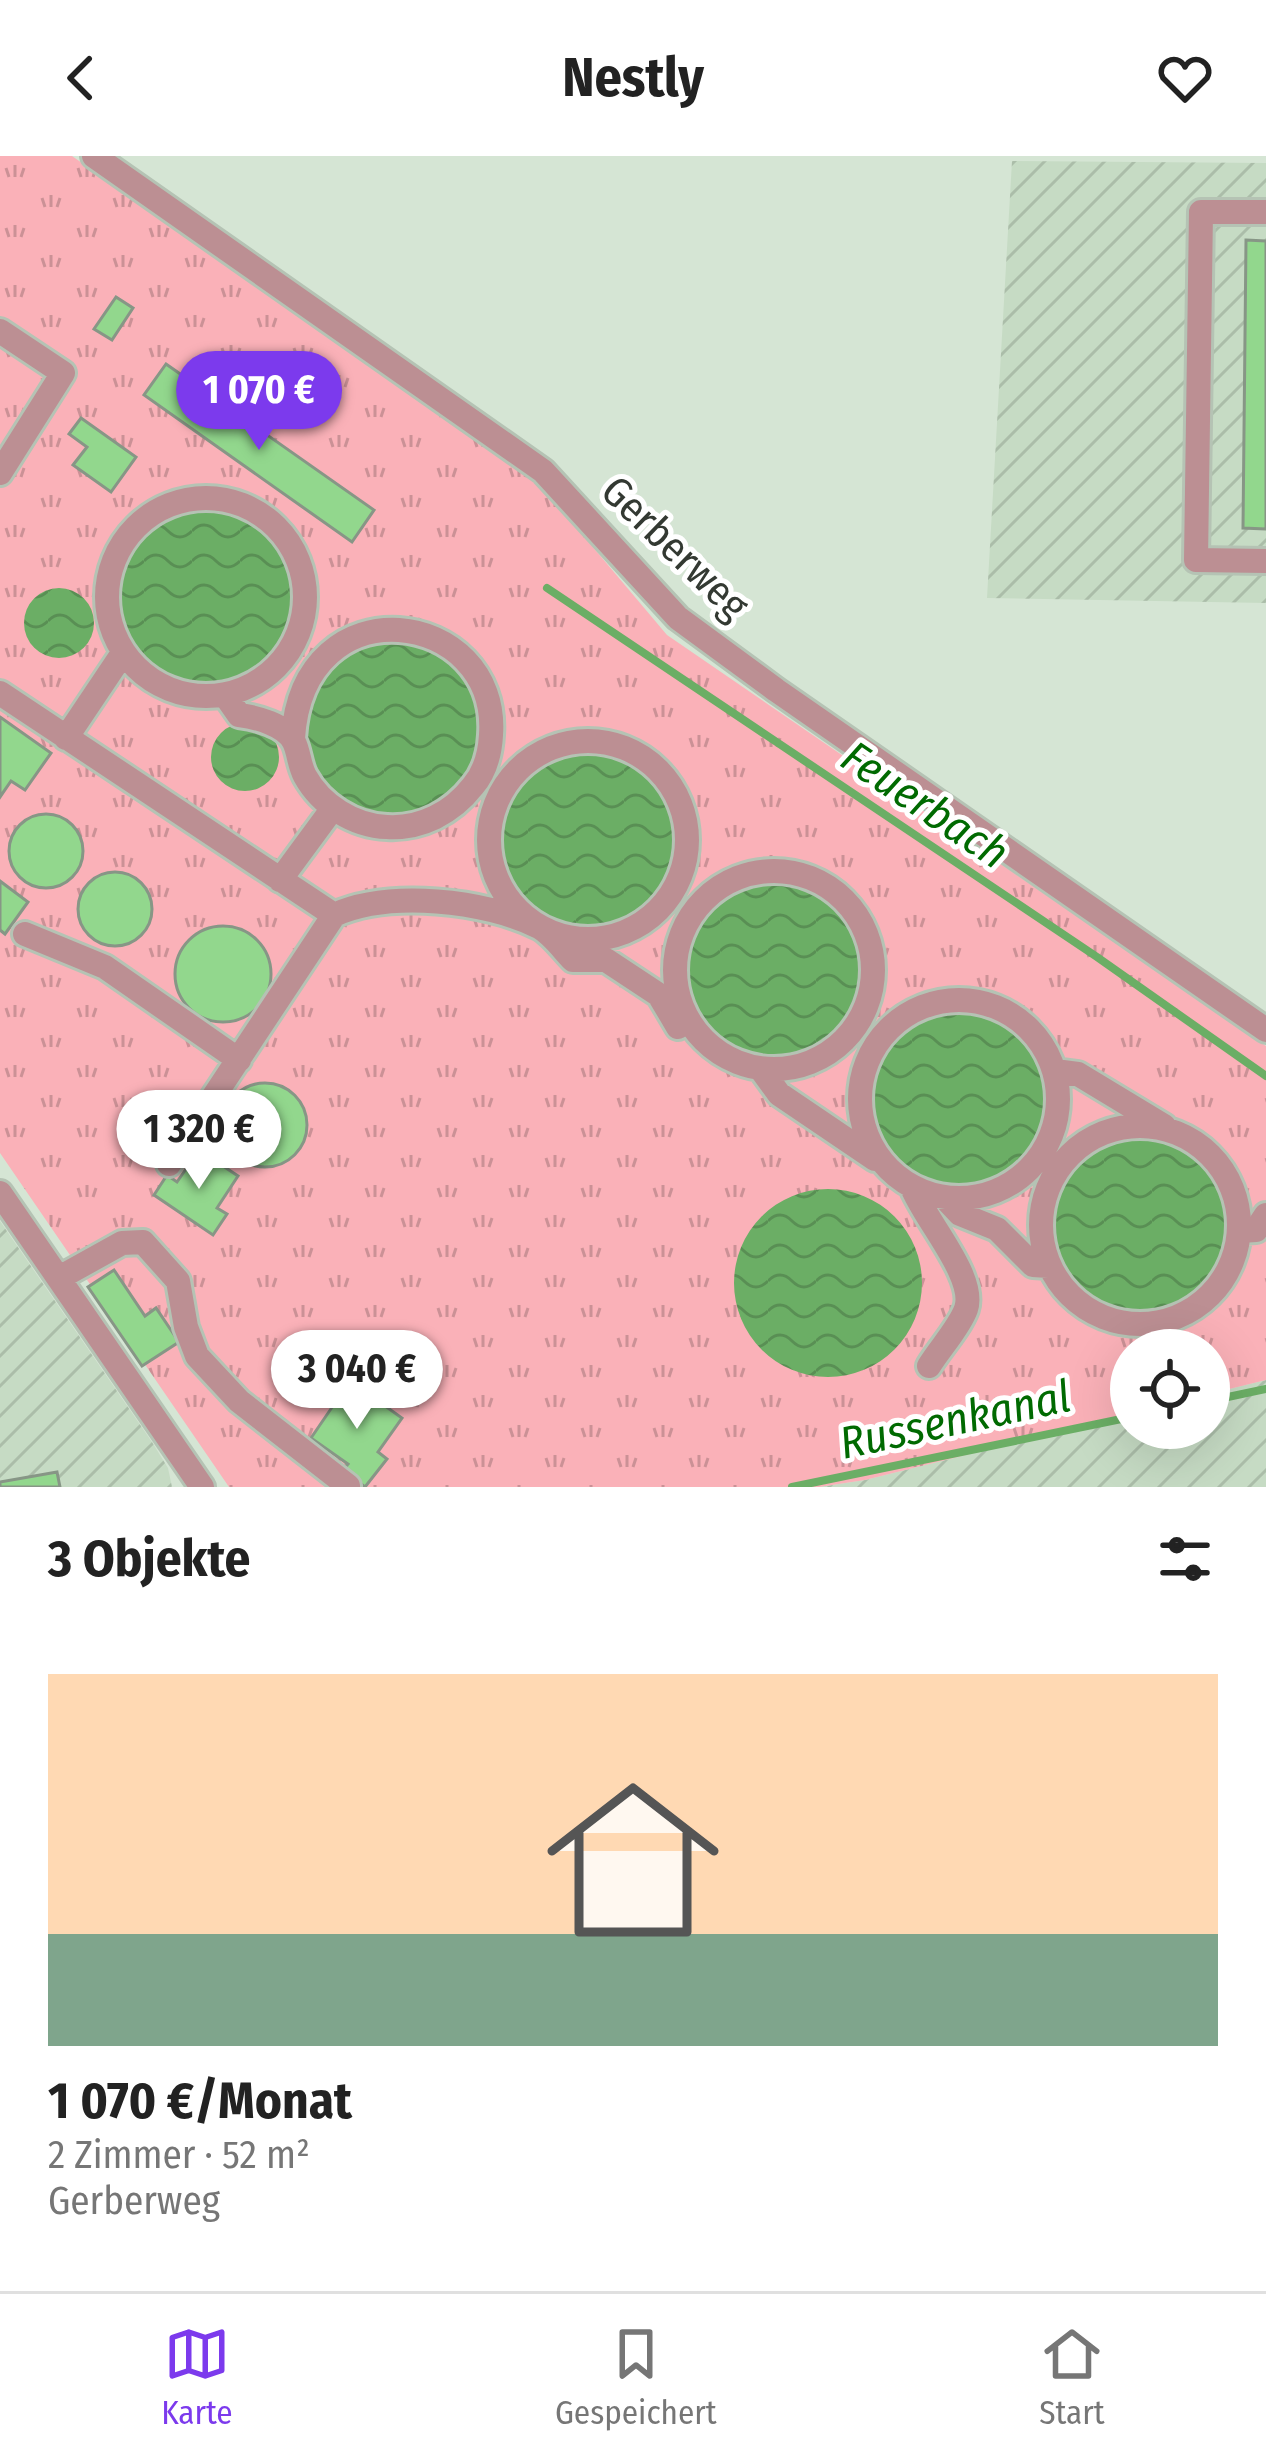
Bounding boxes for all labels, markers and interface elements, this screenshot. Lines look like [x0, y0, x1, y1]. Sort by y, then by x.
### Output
icon: back [48, 45, 114, 111]
icon: heart [1152, 45, 1218, 111]
text: Nestly [562, 46, 704, 110]
pin: 1 070 € [148, 351, 370, 453]
text: 1 070 € [203, 367, 315, 413]
street label: Gerberweg [591, 466, 759, 630]
water label: Feuerbach [831, 730, 1019, 880]
pin: 1 320 € [88, 1090, 310, 1192]
text: 1 320 € [143, 1106, 255, 1152]
map controls [1110, 1329, 1230, 1449]
button: locate [1110, 1329, 1230, 1449]
pin: 3 040 € [246, 1330, 468, 1432]
text: 3 040 € [298, 1346, 416, 1392]
water label: Russenkanal [835, 1369, 1075, 1471]
icon: filters [1152, 1526, 1218, 1592]
text: 3 Objekte [48, 1528, 250, 1590]
icon: home [525, 1752, 741, 1968]
text: 1 070 €/Monat [48, 2070, 352, 2132]
text: 2 Zimmer · 52 m² [48, 2132, 310, 2178]
text: Gerberweg [48, 2178, 220, 2224]
tab: Karte [161, 2321, 233, 2433]
tab: Gespeichert [555, 2321, 717, 2433]
tab: Start [1039, 2321, 1105, 2433]

